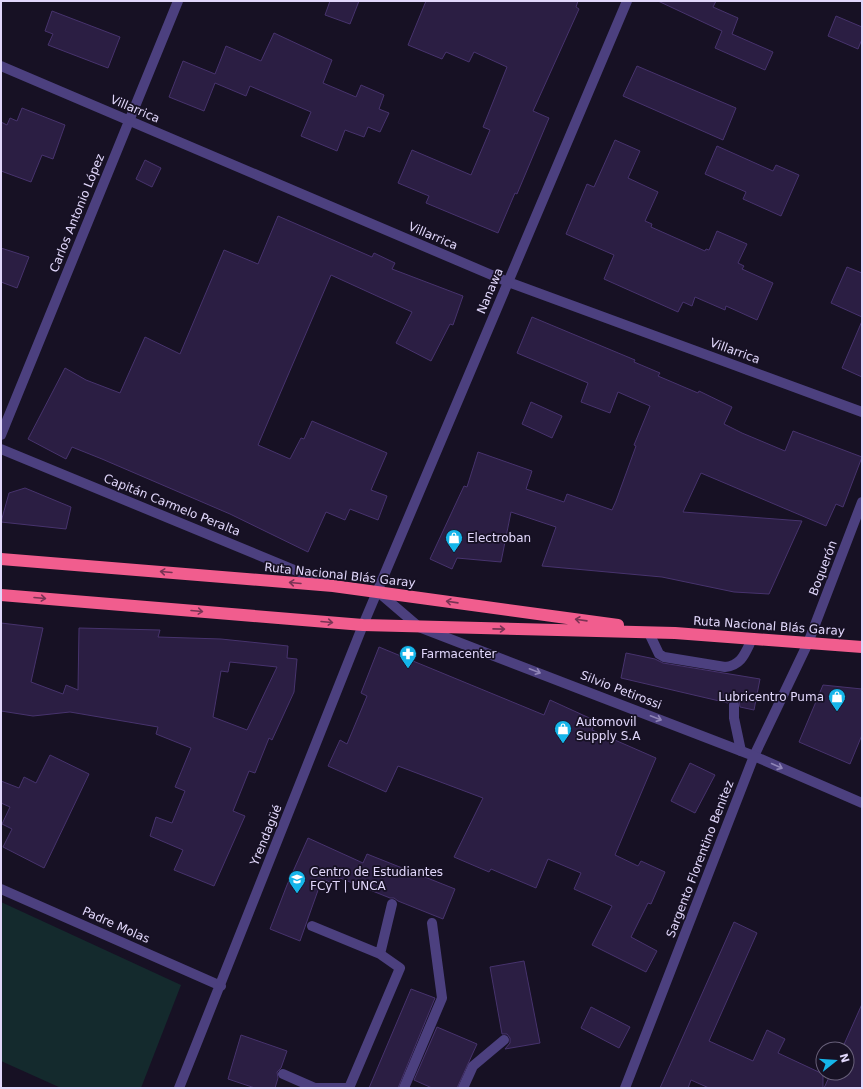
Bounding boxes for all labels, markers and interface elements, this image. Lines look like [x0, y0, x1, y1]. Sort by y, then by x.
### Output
street label: Villarrica [108, 92, 162, 126]
street label: Carlos Antonio López [47, 152, 107, 274]
street label: Villarrica [406, 219, 460, 253]
street label: Nanawa [474, 266, 506, 316]
street label: Villarrica [708, 335, 762, 367]
street label: Capitán Carmelo Peralta [102, 471, 242, 539]
shop icon: Electroban [444, 528, 464, 553]
place label: Electroban [467, 531, 531, 545]
street label: Boquerón [806, 539, 840, 597]
street label: Ruta Nacional Blás Garay [264, 560, 416, 590]
one-way arrow [160, 569, 173, 576]
one-way arrow [289, 579, 302, 586]
one-way arrow [33, 595, 46, 602]
one-way arrow [446, 598, 459, 606]
one-way arrow [190, 608, 203, 615]
street label: Ruta Nacional Blás Garay [693, 614, 845, 638]
one-way arrow [575, 616, 588, 624]
one-way arrow [320, 619, 333, 626]
one-way arrow [492, 625, 505, 633]
pharmacy icon: Farmacenter [398, 644, 418, 669]
place label: Farmacenter [421, 647, 497, 661]
one-way arrow [529, 668, 541, 676]
street label: Silvio Petirossi [578, 668, 664, 712]
shop icon: Lubricentro Puma [827, 687, 847, 712]
place label: Lubricentro Puma [718, 690, 824, 704]
place label: Automovil Supply S.A [576, 715, 641, 743]
one-way arrow [650, 715, 662, 723]
shop icon: Automovil Supply S.A [553, 719, 573, 744]
one-way arrow [771, 763, 783, 770]
street label: Sargento Florentino Benitez [664, 778, 736, 940]
street label: Yrendagüé [247, 802, 285, 868]
place label: Centro de Estudiantes FCyT | UNCA [310, 865, 443, 893]
school or university icon: Centro de Estudiantes FCyT | UNCA [287, 869, 307, 894]
street label: Padre Molas [80, 904, 152, 946]
north arrow [815, 1041, 855, 1081]
text: N [837, 1052, 852, 1065]

